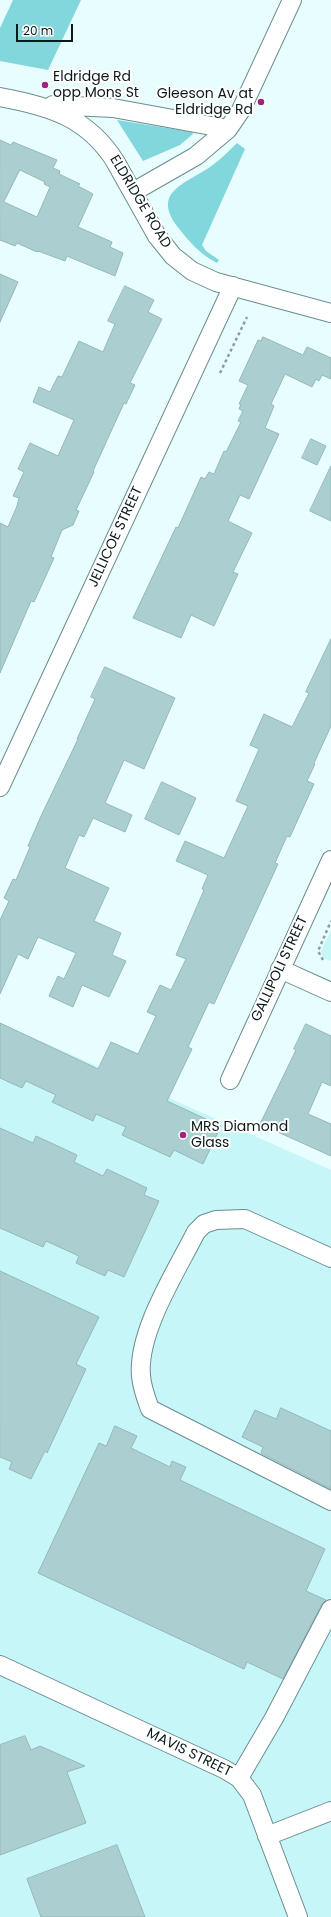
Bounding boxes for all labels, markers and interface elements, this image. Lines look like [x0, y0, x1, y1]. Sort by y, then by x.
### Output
scale bar [18, 16, 75, 42]
text: 20 m [23, 22, 53, 39]
place label: Eldridge Rd opp Mons St [53, 69, 139, 102]
marker: Eldridge Rd opp Mons St [40, 80, 50, 90]
place label: Gleeson Av at Eldridge Rd [157, 86, 253, 118]
marker: Gleeson Av at Eldridge Rd [256, 97, 266, 107]
street label: ELDRIDGE ROAD [106, 152, 174, 252]
street label: JELLICOE STREET [85, 484, 147, 590]
street label: GALLIPOLI STREET [248, 914, 312, 1024]
place label: MRS Diamond Glass [191, 1119, 288, 1152]
marker: MRS Diamond Glass [178, 1130, 188, 1140]
street label: MAVIS STREET [144, 1725, 234, 1781]

